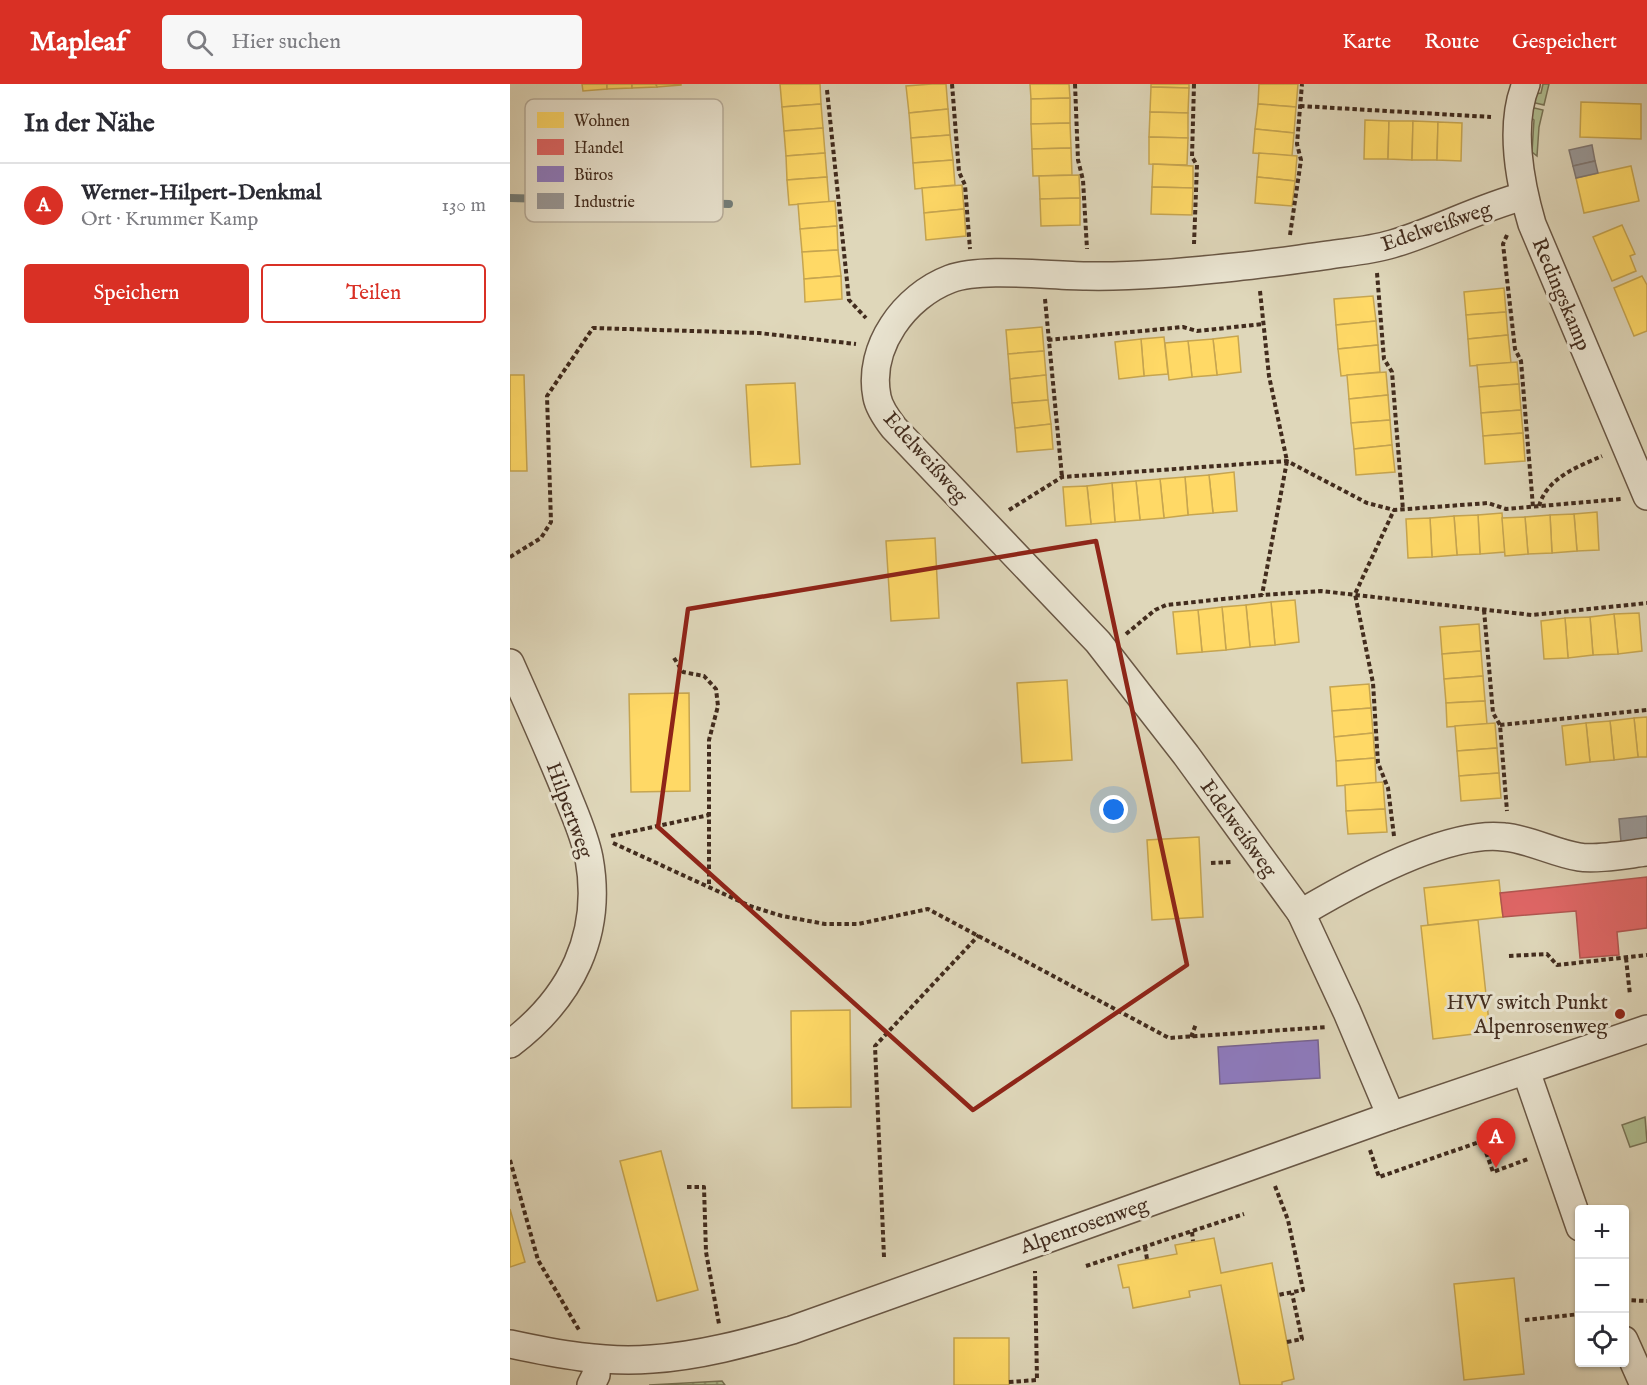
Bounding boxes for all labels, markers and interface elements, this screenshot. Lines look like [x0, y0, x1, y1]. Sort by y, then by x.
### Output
search box [162, 15, 582, 69]
text: Mapleaf [30, 25, 126, 60]
icon: search [183, 26, 216, 59]
text: Hier suchen [231, 28, 341, 56]
text: Karte [1342, 29, 1391, 56]
text: Route [1424, 29, 1479, 56]
text: Gespeichert [1512, 29, 1617, 56]
legend [525, 99, 723, 222]
text: In der Nähe [24, 107, 155, 140]
text: Wohnen [574, 112, 630, 132]
text: Handel [574, 139, 624, 159]
text: Büros [574, 166, 613, 186]
text: Werner-Hilpert-Denkmal [81, 179, 322, 207]
text: A [37, 193, 50, 218]
text: 130 m [441, 193, 486, 218]
text: Industrie [574, 193, 635, 213]
street label: Edelweißweg [1378, 196, 1496, 259]
text: Ort · Krummer Kamp [81, 207, 258, 232]
street label: Redingskamp [1525, 234, 1597, 355]
button: Speichern [24, 264, 249, 323]
button: Teilen [261, 264, 486, 323]
street label: Edelweißweg [876, 406, 974, 510]
street label: Hilpertweg [539, 759, 599, 863]
street label: Edelweißweg [1193, 775, 1283, 884]
your location [1099, 795, 1128, 824]
place label: HVV switch Punkt Alpenrosenweg [1447, 990, 1609, 1041]
marker: HVV switch Punkt Alpenrosenweg [1613, 1007, 1627, 1021]
pin: A [1476, 1118, 1516, 1168]
street label: Alpenrosenweg [1016, 1192, 1153, 1261]
map controls [1575, 1205, 1629, 1367]
button: + [1575, 1205, 1629, 1259]
button: − [1575, 1259, 1629, 1313]
button: locate [1575, 1313, 1629, 1367]

